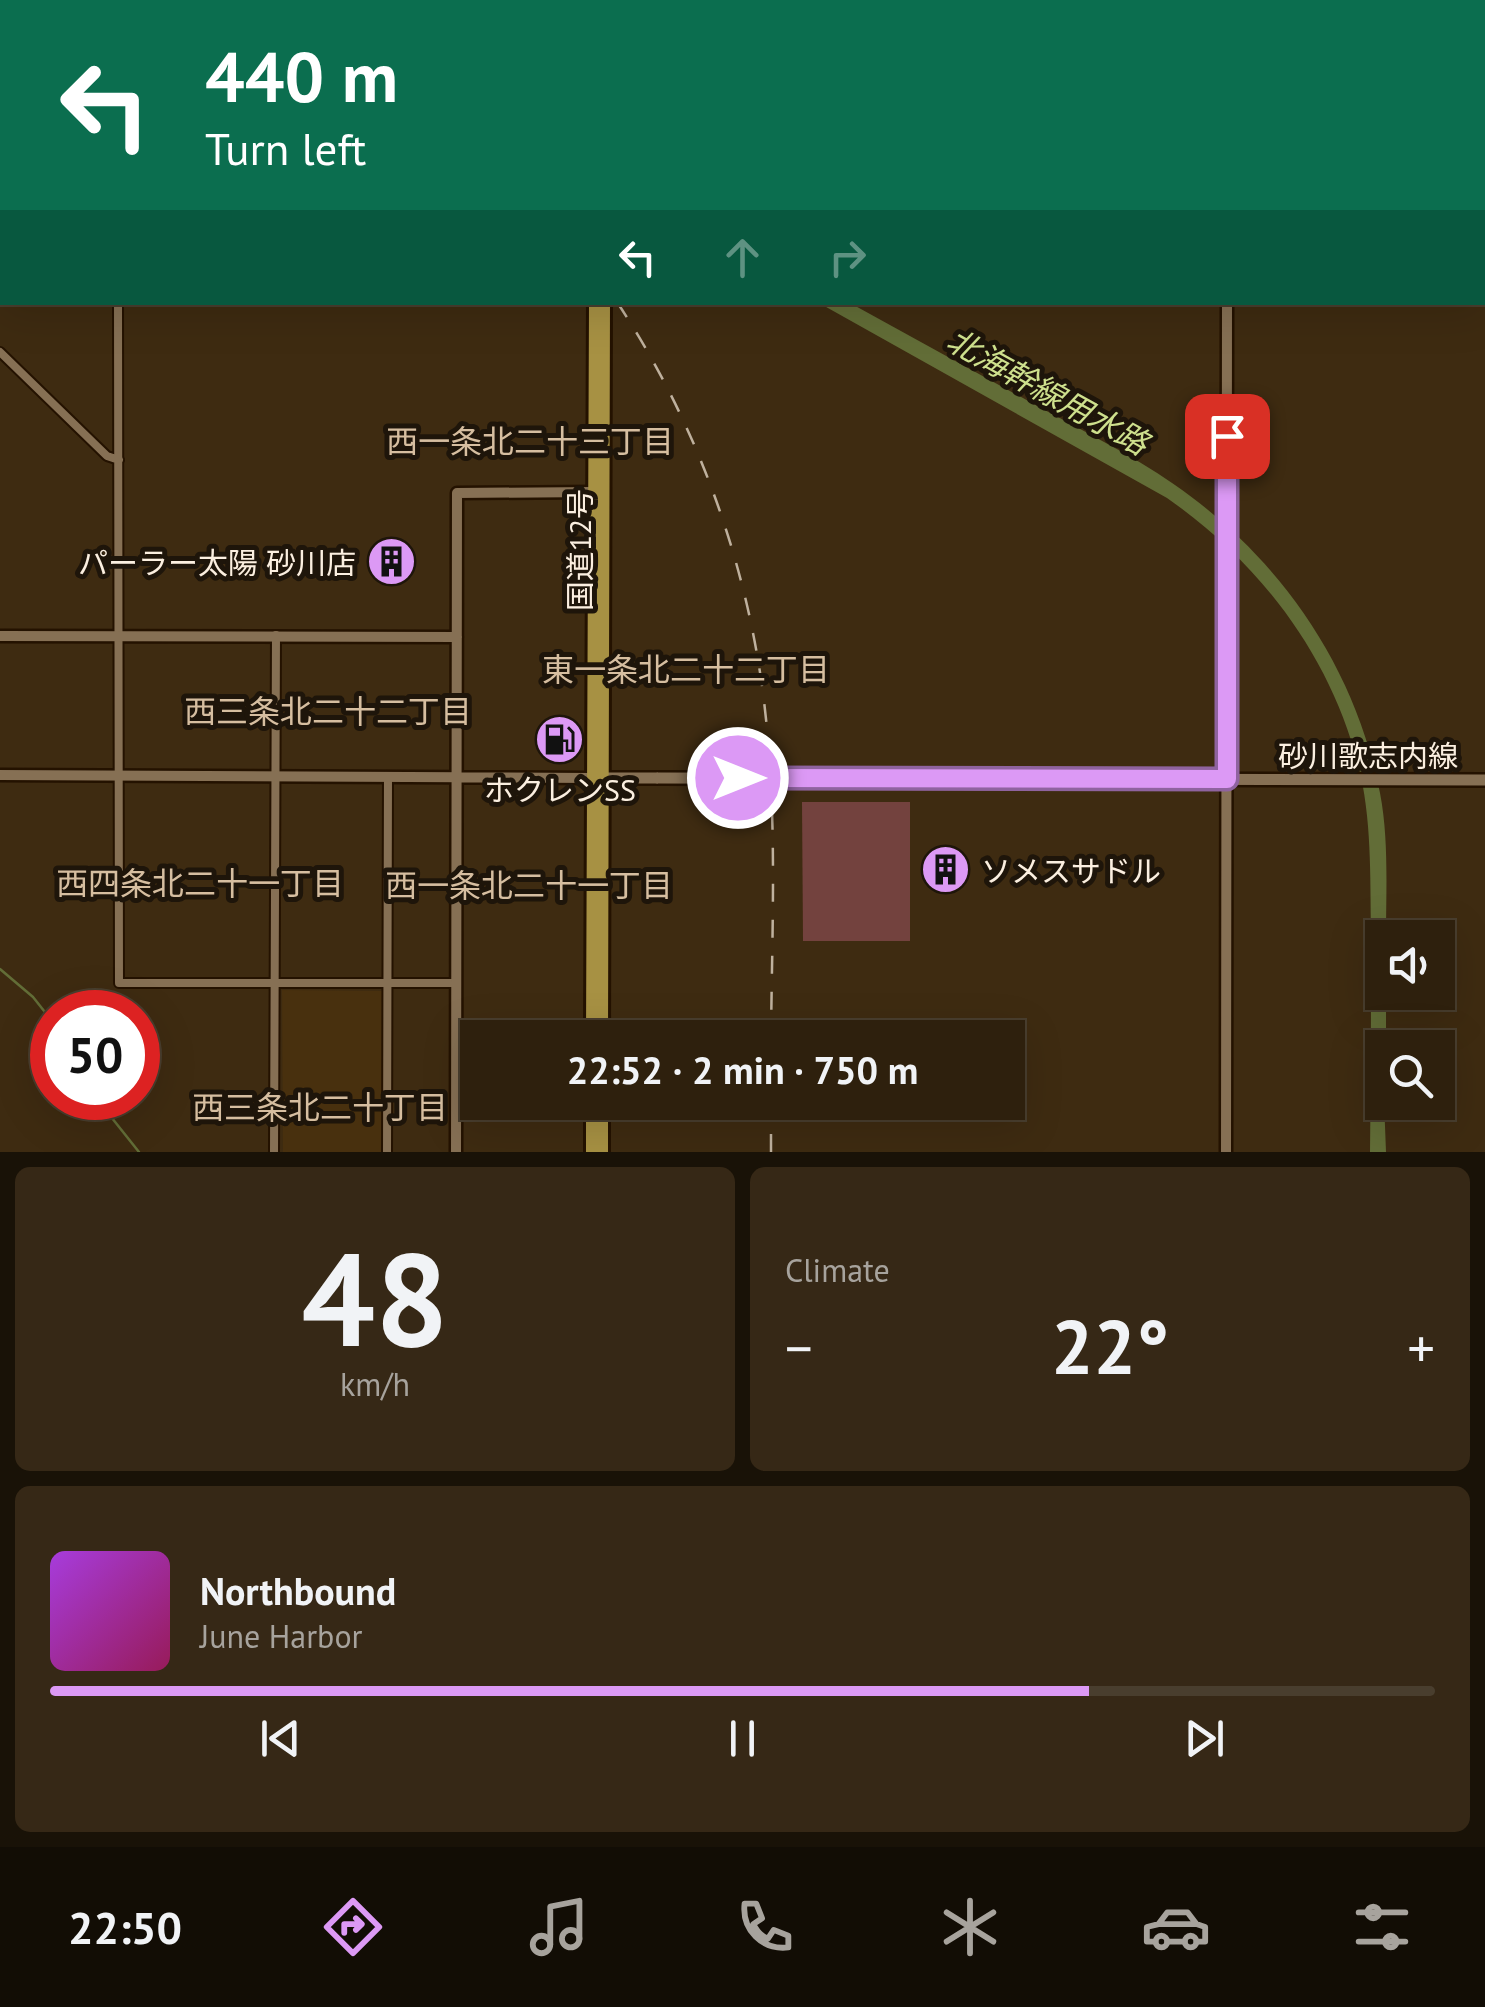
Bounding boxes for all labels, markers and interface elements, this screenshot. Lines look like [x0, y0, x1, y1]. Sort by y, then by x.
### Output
text: 440 m [205, 31, 398, 121]
icon: left [40, 40, 170, 170]
text: Turn left [205, 119, 366, 177]
icon: left [610, 230, 665, 285]
icon: ahead [715, 230, 770, 285]
icon: right [820, 230, 875, 285]
water label: 北海幹線用水路 [940, 318, 1159, 465]
pin [1185, 394, 1270, 479]
icon: arrive [1200, 409, 1255, 464]
district label: 西一条北二十三丁目 [386, 420, 674, 462]
street label: 国道12号 [560, 489, 599, 611]
building icon: パーラー太陽 砂川店 [365, 536, 417, 588]
place label: パーラー太陽 砂川店 [78, 543, 356, 582]
district label: 東一条北二十二丁目 [542, 648, 830, 690]
district label: 西三条北二十二丁目 [184, 690, 472, 732]
fuel station icon: ホクレンSS [534, 714, 586, 766]
position arrow [686, 726, 790, 830]
street label: 砂川歌志内線 [1278, 736, 1458, 775]
place label: ホクレンSS [484, 770, 636, 809]
building icon: ソメスサドル [920, 844, 972, 896]
place label: ソメスサドル [981, 851, 1161, 890]
district label: 西四条北二十一丁目 [56, 862, 344, 904]
district label: 西一条北二十一丁目 [385, 864, 673, 906]
map controls [1365, 920, 1455, 1120]
button: sound [1365, 920, 1455, 1010]
speed limit sign: 50 [30, 990, 160, 1120]
button: search [1365, 1030, 1455, 1120]
text: 22:52 · 2 min · 750 m [567, 1045, 918, 1094]
district label: 西三条北二十丁目 [192, 1086, 448, 1128]
text: 48 [301, 1214, 449, 1382]
text: Climate [785, 1249, 890, 1291]
text: 22° [1051, 1298, 1169, 1395]
text: − [785, 1312, 813, 1383]
text: + [1407, 1312, 1435, 1383]
text: km/h [340, 1363, 410, 1405]
text: Northbound [200, 1566, 396, 1615]
text: June Harbor [200, 1615, 362, 1657]
icon: previous [253, 1711, 308, 1766]
icon: pause [715, 1711, 770, 1766]
icon: next [1177, 1711, 1232, 1766]
icon: directions [318, 1892, 388, 1962]
icon: music [524, 1892, 594, 1962]
icon: phone [730, 1892, 800, 1962]
icon: climate [935, 1892, 1005, 1962]
icon: car [1141, 1892, 1211, 1962]
icon: filters [1347, 1892, 1417, 1962]
text: 22:50 [68, 1898, 182, 1956]

